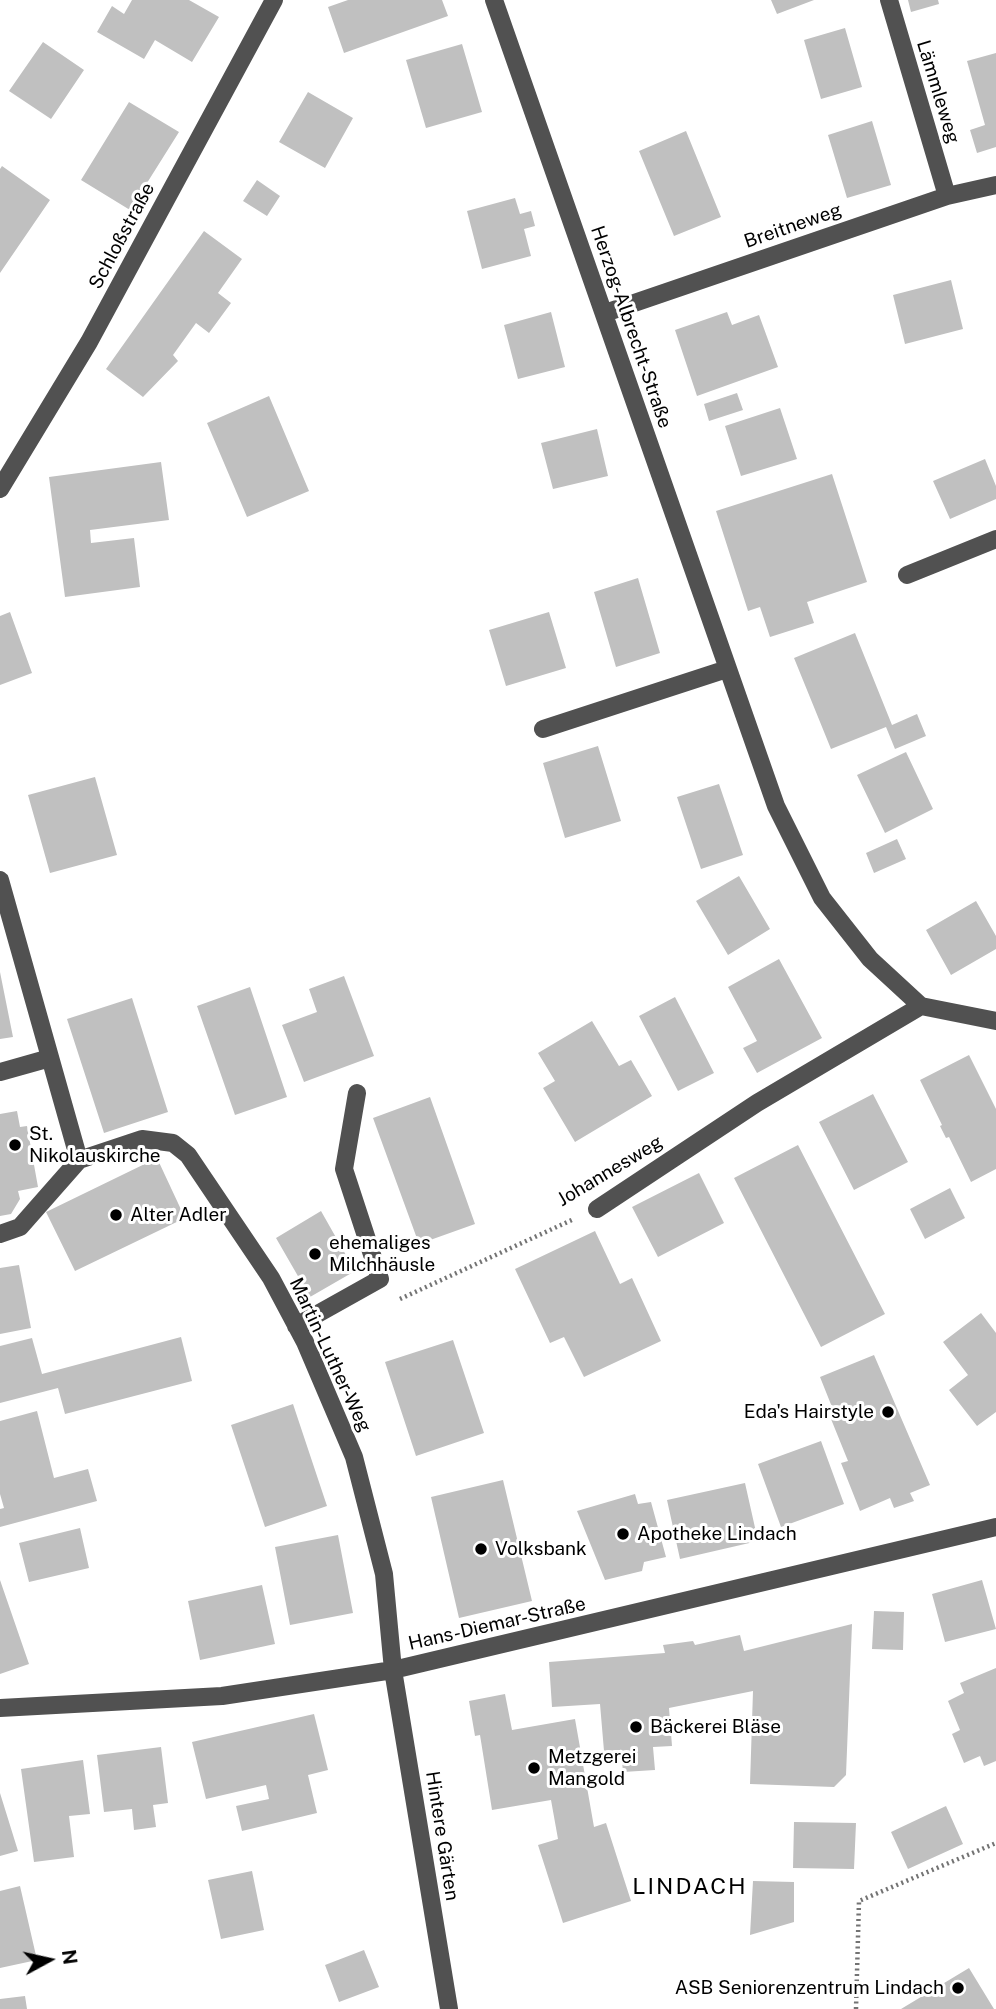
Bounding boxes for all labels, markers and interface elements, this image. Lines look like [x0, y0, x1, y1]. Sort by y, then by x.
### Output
street label: Lämmleweg [911, 37, 965, 147]
street label: Schloßstraße [84, 179, 160, 293]
street label: Breitneweg [741, 199, 845, 253]
street label: Herzog-Albrecht-Straße [586, 223, 676, 431]
place label: St. Nikolauskirche [29, 1123, 161, 1167]
street label: Johannesweg [553, 1131, 667, 1211]
marker: St. Nikolauskirche [7, 1137, 23, 1153]
place label: Alter Adler [130, 1204, 227, 1226]
marker: Alter Adler [108, 1207, 124, 1223]
place label: ehemaliges Milchhäusle [329, 1232, 435, 1276]
marker: ehemaliges Milchhäusle [307, 1246, 323, 1262]
street label: Martin-Luther-Weg [284, 1274, 376, 1436]
place label: Eda's Hairstyle [744, 1401, 874, 1423]
marker: Eda's Hairstyle [880, 1404, 896, 1420]
place label: Apotheke Lindach [637, 1523, 797, 1545]
marker: Apotheke Lindach [615, 1526, 631, 1542]
place label: Volksbank [495, 1538, 587, 1560]
marker: Volksbank [473, 1541, 489, 1557]
street label: Hans-Diemar-Straße [406, 1592, 588, 1656]
place label: Bäckerei Bläse [650, 1716, 781, 1738]
marker: Bäckerei Bläse [628, 1719, 644, 1735]
place label: Metzgerei Mangold [548, 1746, 636, 1790]
marker: Metzgerei Mangold [526, 1760, 542, 1776]
street label: Hintere Gärten [420, 1770, 464, 1902]
district label: LINDACH [633, 1873, 747, 1901]
north arrow [14, 1925, 84, 1995]
text: N [58, 1948, 82, 1966]
place label: ASB Seniorenzentrum Lindach [675, 1977, 944, 1999]
marker: ASB Seniorenzentrum Lindach [950, 1980, 966, 1996]

